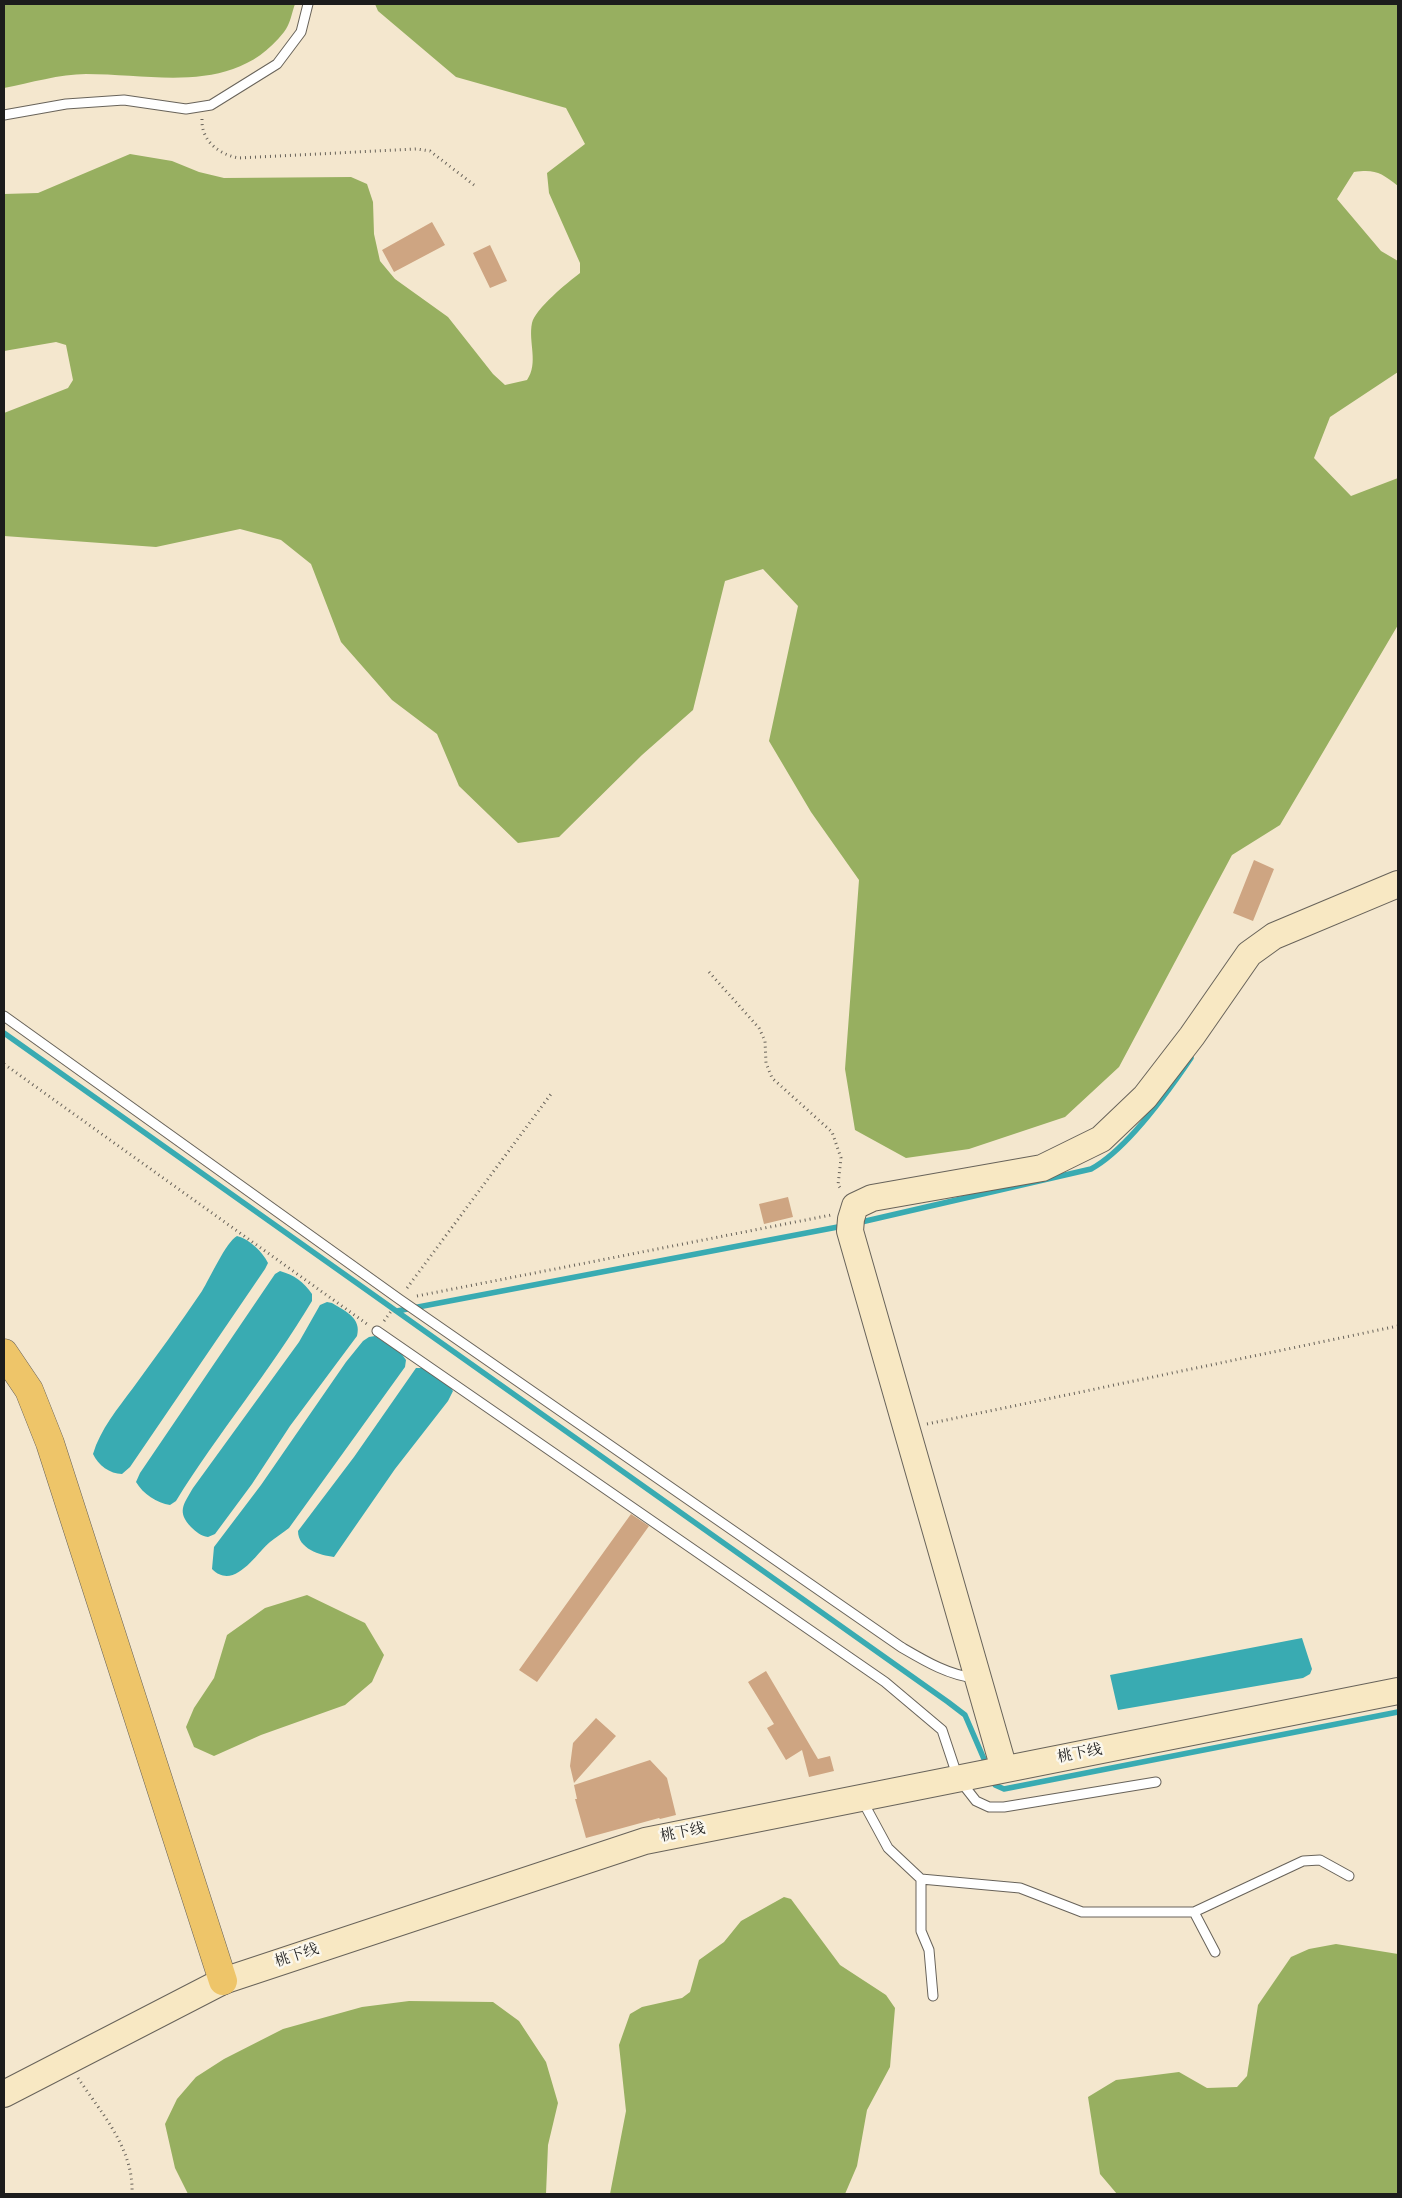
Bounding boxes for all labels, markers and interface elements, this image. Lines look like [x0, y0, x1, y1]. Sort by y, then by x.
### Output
street label: 桃下线 [1056, 1741, 1104, 1767]
street label: 桃下线 [659, 1820, 707, 1846]
street label: 桃下线 [273, 1940, 321, 1972]

